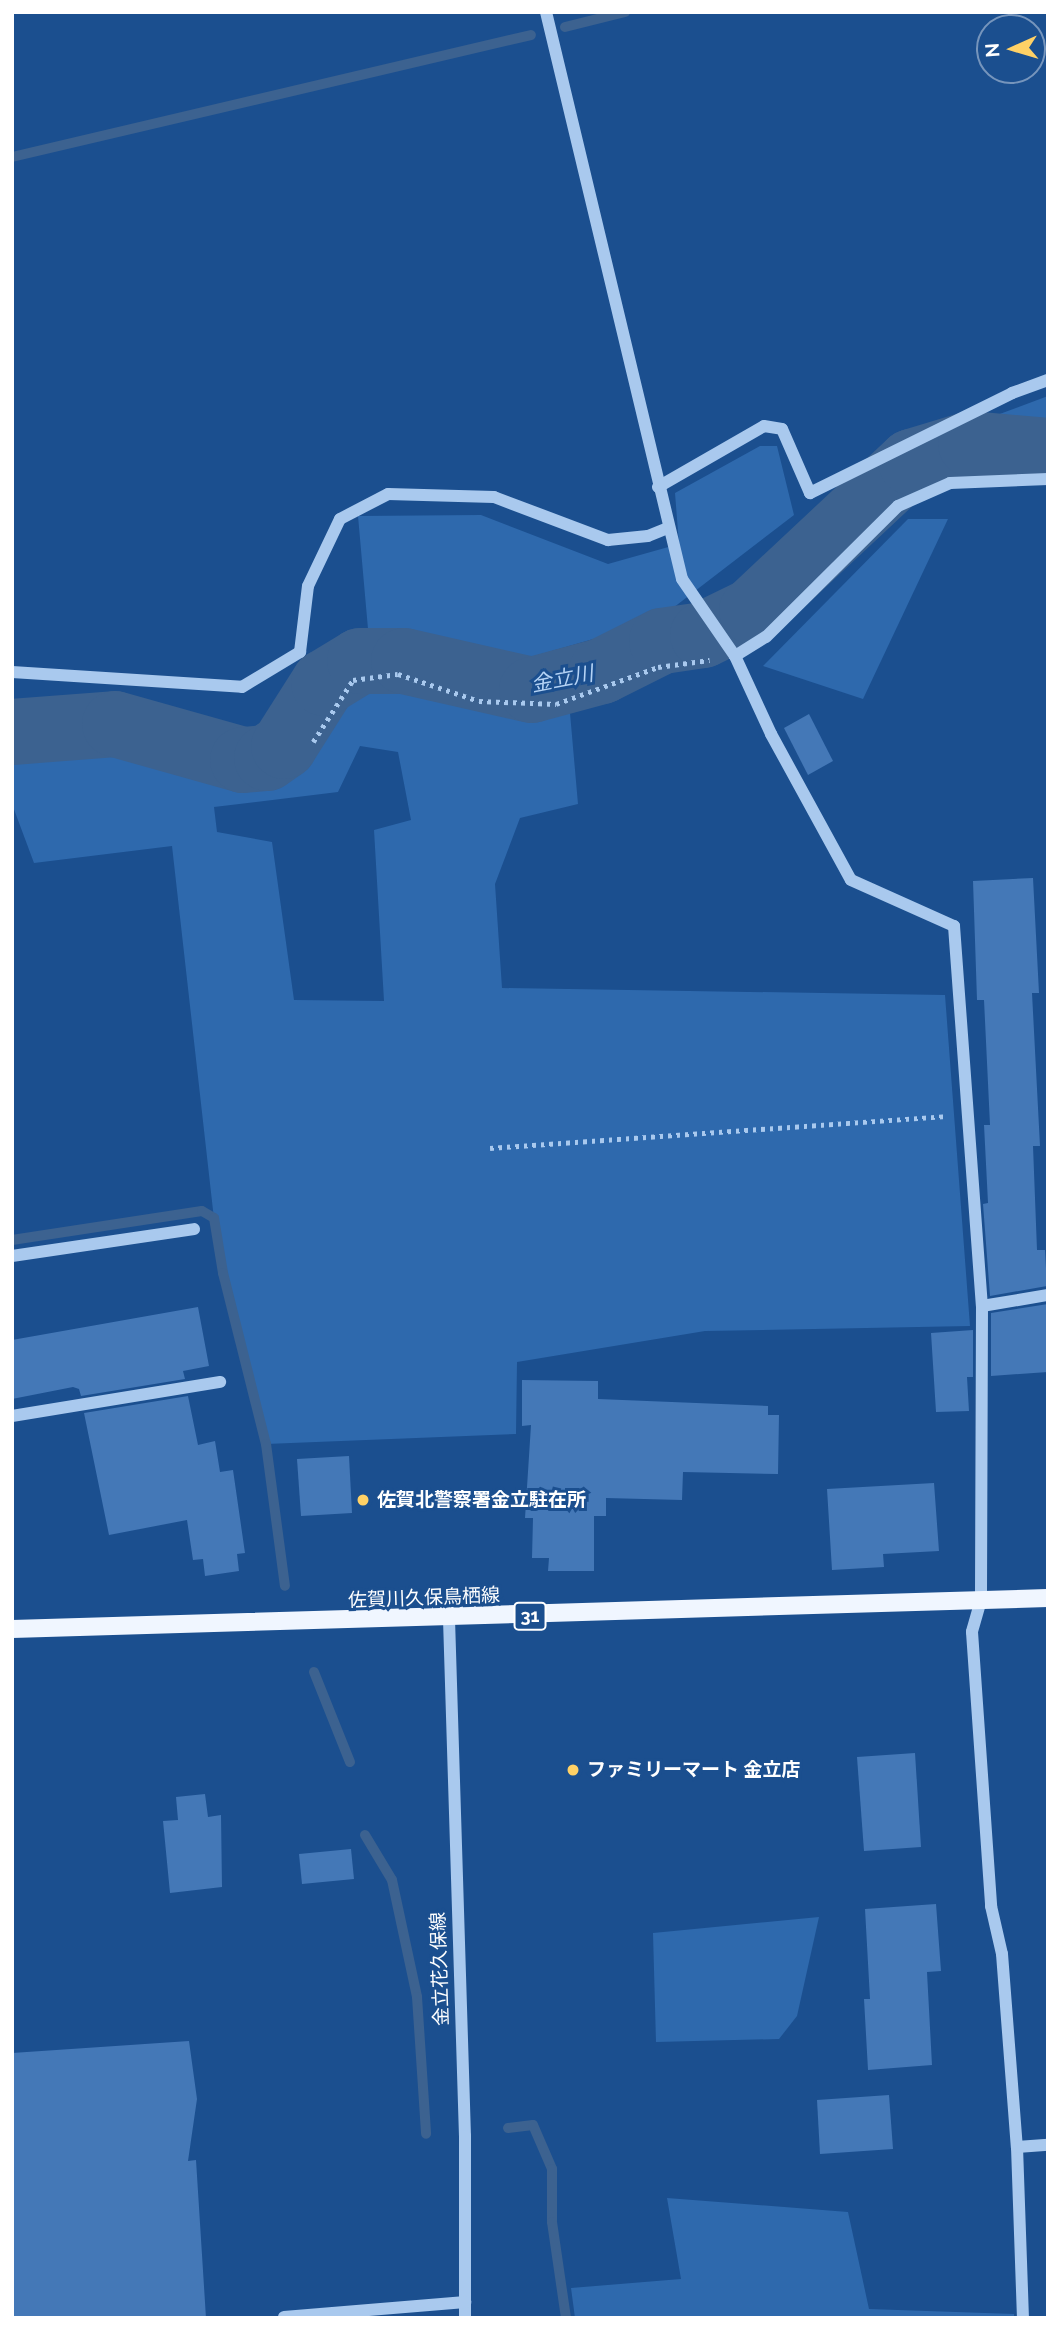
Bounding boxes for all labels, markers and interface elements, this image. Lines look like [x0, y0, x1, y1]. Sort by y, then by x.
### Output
north arrow [976, 14, 1046, 84]
text: N [981, 42, 1004, 58]
water label: 金立川 [529, 661, 595, 697]
place label: 佐賀北警察署金立駐在所 [377, 1489, 586, 1511]
marker: 佐賀北警察署金立駐在所 [355, 1492, 371, 1508]
street label: 佐賀川久保鳥栖線 [348, 1584, 500, 1612]
road number: 31 [512, 1602, 548, 1630]
place label: ファミリーマート 金立店 [587, 1759, 801, 1781]
marker: ファミリーマート 金立店 [565, 1762, 581, 1778]
street label: 金立花久保線 [427, 1912, 453, 2026]

